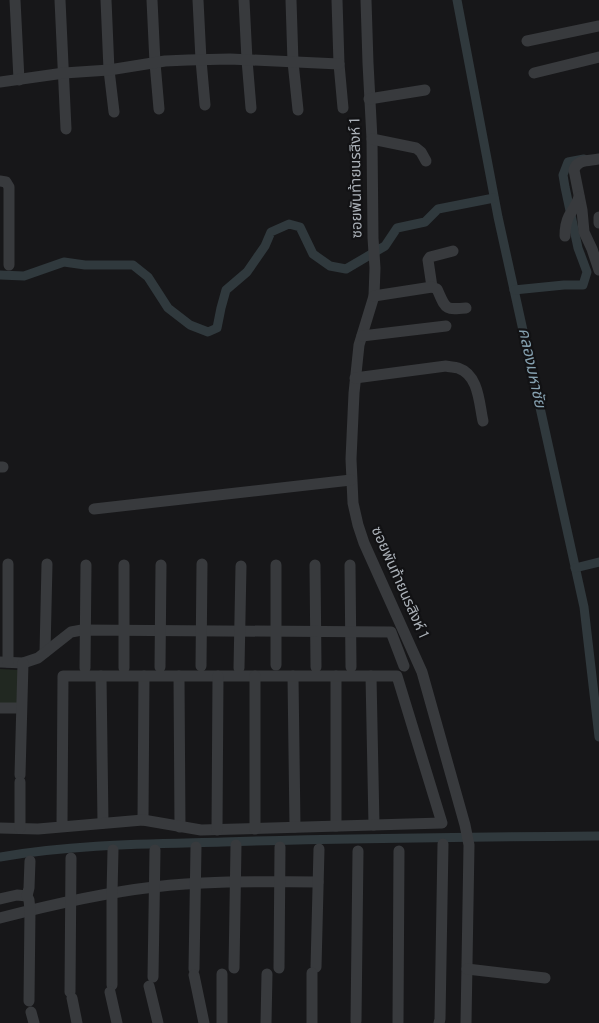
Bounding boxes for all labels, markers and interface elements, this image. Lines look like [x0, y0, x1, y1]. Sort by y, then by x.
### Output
street label: ซอยพันท้ายนรสิงห์ 1 [346, 117, 368, 239]
water label: คลองมหาชัย [513, 326, 549, 411]
street label: ซอยพันท้ายนรสิงห์ 1 [366, 524, 432, 642]

